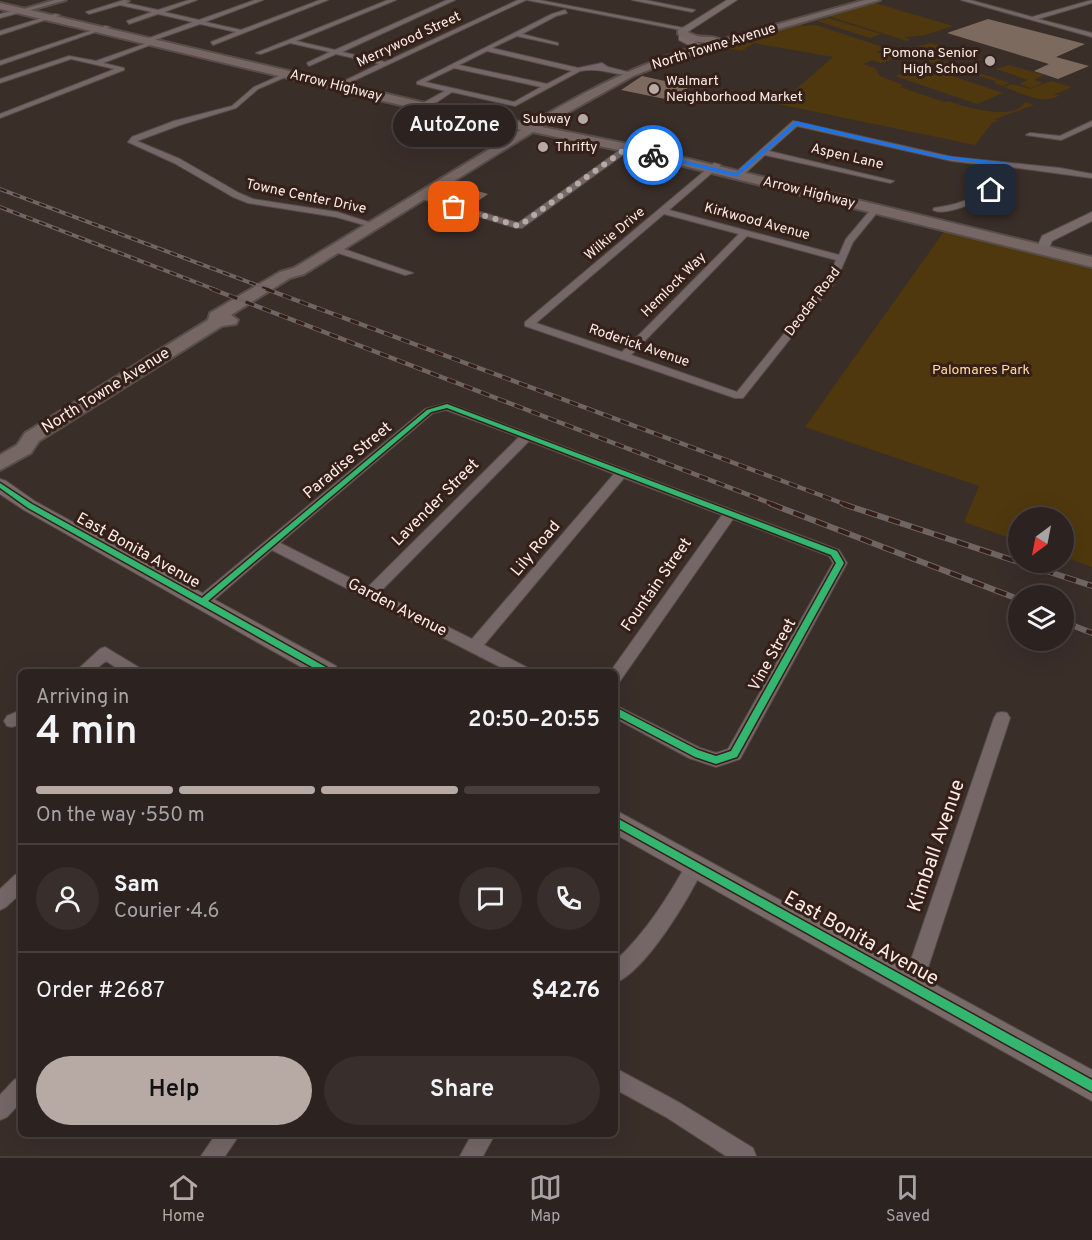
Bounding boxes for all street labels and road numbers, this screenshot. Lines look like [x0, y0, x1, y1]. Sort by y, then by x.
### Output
street label: Merrywood Street [354, 8, 464, 72]
street label: North Towne Avenue [650, 20, 778, 74]
street label: Arrow Highway [288, 66, 384, 106]
street label: Aspen Lane [809, 140, 885, 174]
street label: Arrow Highway [761, 173, 857, 213]
street label: Towne Center Drive [244, 176, 368, 218]
street label: Kirkwood Avenue [702, 200, 812, 244]
street label: Wilkie Drive [581, 204, 649, 264]
street label: Hemlock Way [638, 249, 710, 321]
street label: Deodar Road [782, 264, 844, 340]
street label: Roderick Avenue [586, 321, 692, 371]
street label: North Towne Avenue [38, 344, 174, 438]
street label: Paradise Street [300, 418, 396, 504]
street label: Lavender Street [388, 455, 484, 551]
street label: East Bonita Avenue [73, 509, 203, 593]
street label: Lily Road [507, 517, 565, 581]
street label: Fountain Street [617, 534, 697, 636]
street label: Garden Avenue [344, 574, 450, 642]
street label: Vine Street [745, 615, 801, 695]
street label: Kimball Avenue [902, 776, 972, 916]
street label: East Bonita Avenue [779, 886, 943, 992]

